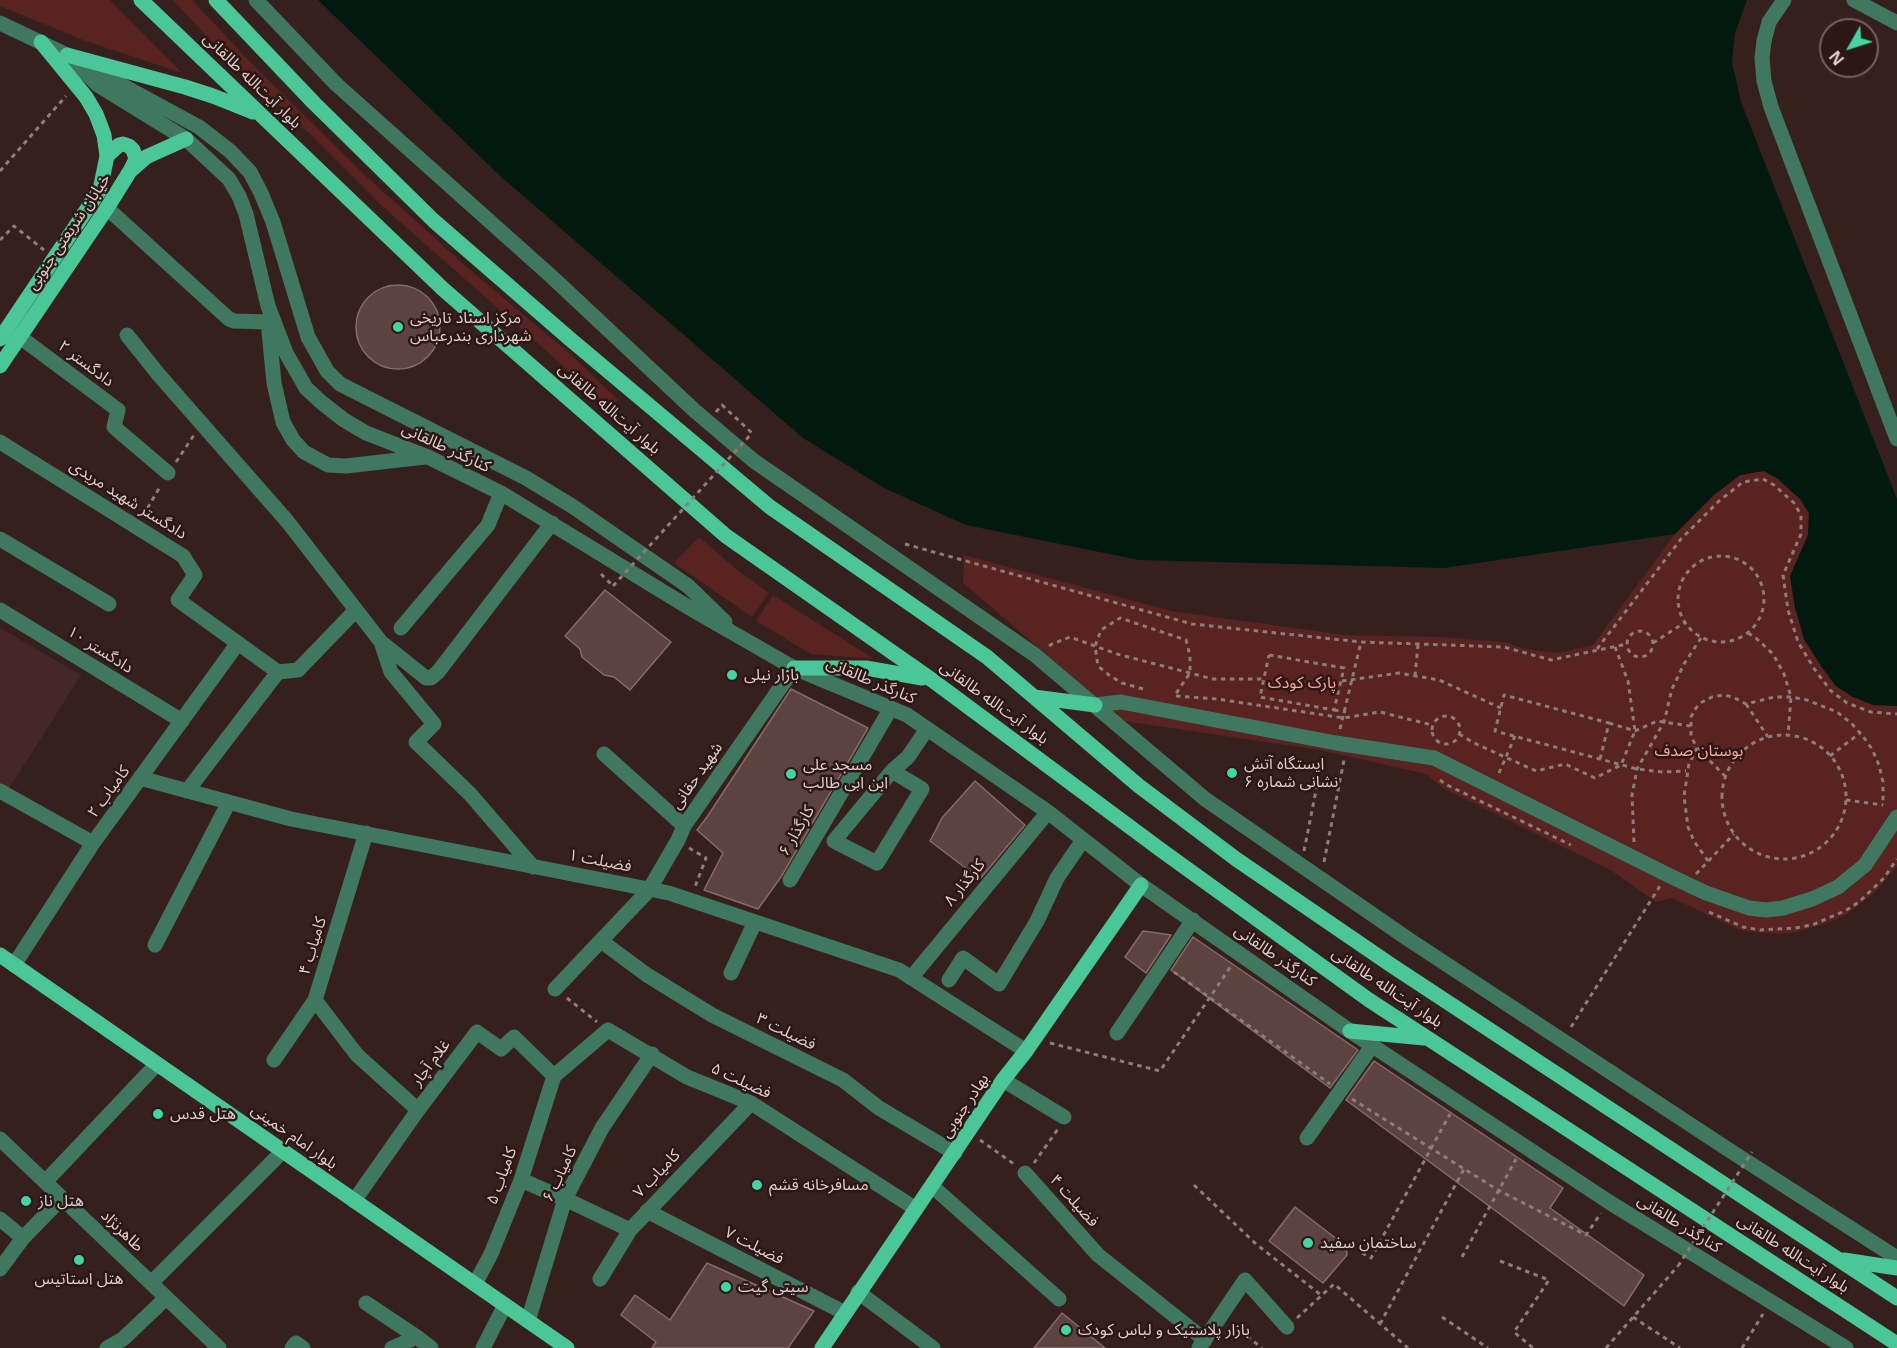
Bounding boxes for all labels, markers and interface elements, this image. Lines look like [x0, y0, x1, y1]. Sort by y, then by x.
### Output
north arrow [1819, 18, 1879, 78]
street label: بلوار آیت‌الله طالقانی [199, 29, 305, 133]
text: N [1824, 46, 1849, 70]
street label: خیابان شریعتی جنوبی [23, 170, 115, 294]
place label: مرکز اسناد تاریخی شهرداری بندرعباس [410, 308, 531, 346]
marker: مرکز اسناد تاریخی شهرداری بندرعباس [391, 320, 405, 334]
street label: دادگستر ۲ [54, 337, 118, 391]
street label: بلوار آیت‌الله طالقانی [554, 359, 664, 459]
street label: کنارگذر طالقانی [399, 419, 493, 477]
street label: دادگستر شهید مریدی [66, 456, 190, 544]
street label: دادگستر ۱۰ [64, 622, 136, 678]
street label: کنارگذر طالقانی [823, 654, 919, 708]
street label: بلوار آیت‌الله طالقانی [936, 657, 1052, 749]
place label: بازار نیلی [744, 665, 799, 685]
marker: بازار نیلی [725, 668, 739, 682]
park label: پارک کودک [1268, 673, 1336, 693]
street label: شهید حقانی [667, 739, 727, 813]
park label: بوستان صدف [1655, 741, 1743, 761]
place label: ایستگاه آتش نشانی شماره ۶ [1244, 754, 1338, 792]
place label: مسجد علی ابن ابی طالب [803, 755, 888, 793]
street label: کامیاب ۲ [84, 762, 134, 822]
marker: ایستگاه آتش نشانی شماره ۶ [1225, 766, 1239, 780]
marker: مسجد علی ابن ابی طالب [784, 767, 798, 781]
street label: کارگذار ۶ [775, 803, 819, 859]
street label: فضیلت ۱ [567, 845, 633, 877]
street label: کارگذار ۸ [940, 856, 990, 910]
street label: کامیاب ۴ [295, 915, 331, 977]
street label: کنارگذر طالقانی [1230, 921, 1320, 991]
street label: بلوار آیت‌الله طالقانی [1328, 944, 1446, 1032]
street label: فضیلت ۳ [753, 1009, 819, 1055]
street label: غلام آچار [407, 1036, 455, 1090]
street label: فضیلت ۵ [708, 1059, 774, 1103]
street label: بهادر جنوبی [937, 1070, 993, 1142]
street label: بلوار امام خمینی [247, 1100, 341, 1174]
place label: هتل قدس [170, 1104, 236, 1124]
marker: هتل قدس [151, 1107, 165, 1121]
street label: کامیاب ۶ [539, 1143, 581, 1205]
street label: کامیاب ۵ [483, 1145, 521, 1207]
street label: کامیاب ۷ [629, 1146, 685, 1202]
street label: فضیلت ۴ [1045, 1171, 1103, 1231]
place label: مسافرخانه قشم [769, 1175, 869, 1195]
marker: مسافرخانه قشم [750, 1178, 764, 1192]
place label: هتل ناز [38, 1191, 84, 1211]
street label: کنارگذر طالقانی [1633, 1191, 1725, 1257]
marker: هتل ناز [19, 1194, 33, 1208]
street label: طاهرنژاد [97, 1206, 147, 1256]
street label: بلوار آیت‌الله طالقانی [1733, 1211, 1853, 1297]
street label: فضیلت ۷ [721, 1223, 787, 1269]
place label: ساختمان سفید [1320, 1233, 1417, 1253]
marker: ساختمان سفید [1301, 1236, 1315, 1250]
marker: هتل استاتیس [72, 1253, 86, 1267]
place label: هتل استاتیس [34, 1269, 124, 1289]
place label: سیتی گیت [738, 1277, 808, 1297]
marker: سیتی گیت [719, 1280, 733, 1294]
place label: بازار پلاستیک و لباس کودک [1078, 1320, 1250, 1340]
marker: بازار پلاستیک و لباس کودک [1059, 1323, 1073, 1337]

